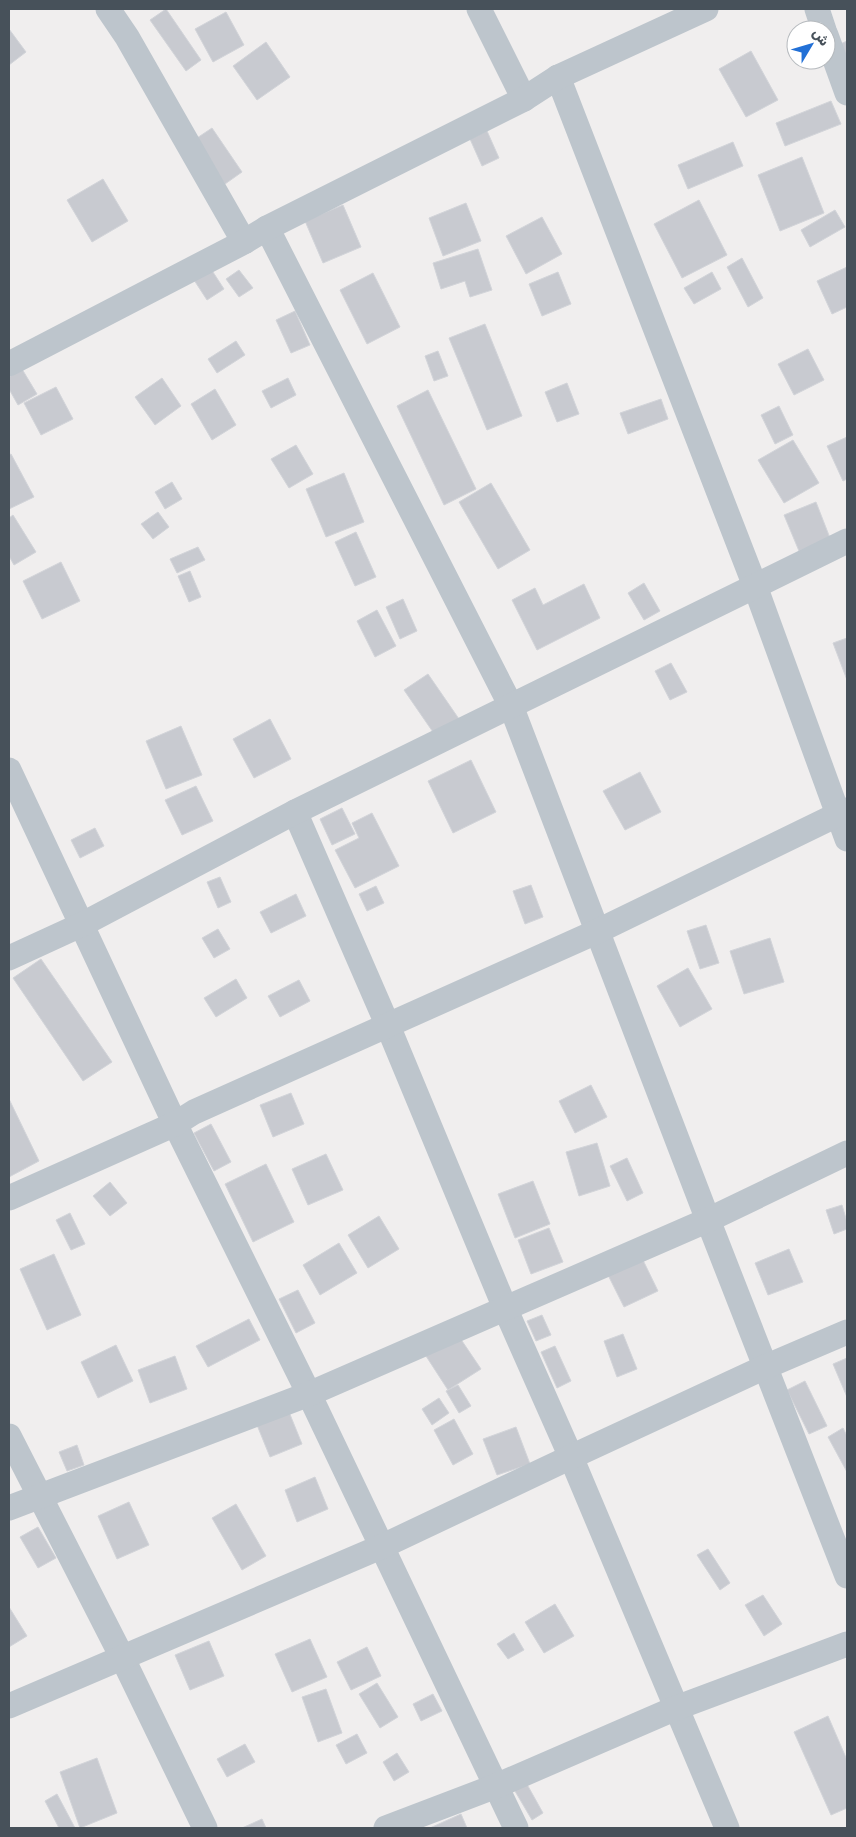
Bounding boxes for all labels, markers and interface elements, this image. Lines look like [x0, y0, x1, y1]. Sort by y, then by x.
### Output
north arrow [786, 20, 836, 70]
text: ش [809, 25, 833, 50]

